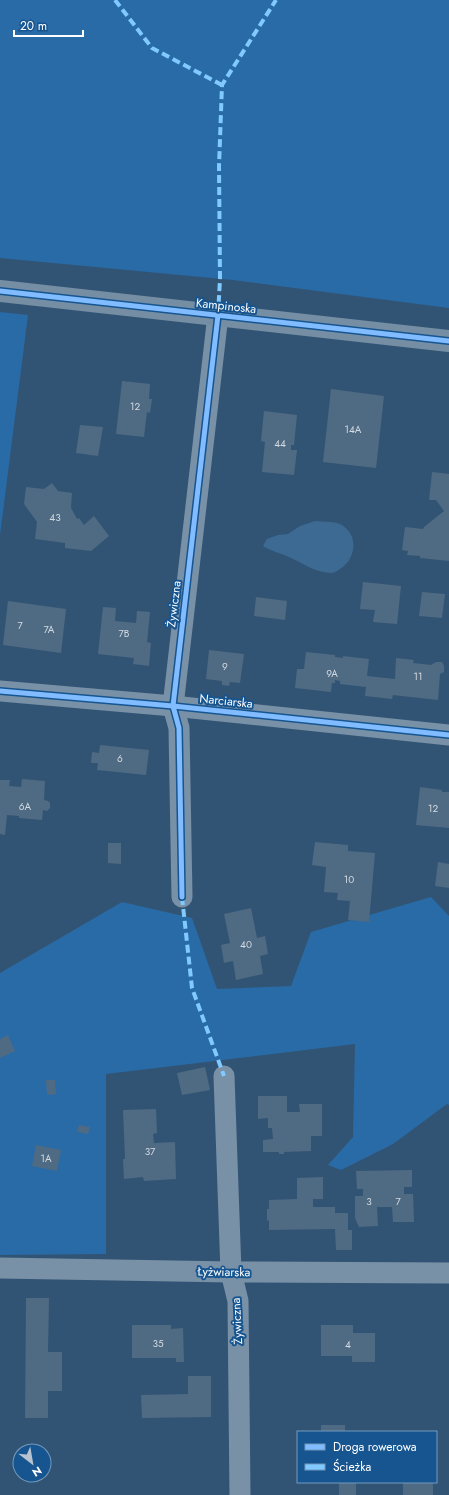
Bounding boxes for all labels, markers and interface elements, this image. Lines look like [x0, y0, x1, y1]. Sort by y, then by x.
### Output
scale bar [14, 12, 83, 38]
text: 20 m [20, 17, 47, 35]
street label: Kampinoska [195, 294, 257, 318]
house number: 12 [130, 399, 140, 414]
house number: 14A [345, 422, 362, 437]
house number: 44 [274, 436, 286, 451]
house number: 43 [49, 510, 61, 525]
street label: Żywiczna [162, 579, 186, 628]
house number: 7 [17, 618, 23, 633]
house number: 7A [44, 622, 55, 637]
house number: 7B [119, 626, 130, 641]
house number: 9 [222, 659, 228, 674]
house number: 9A [326, 666, 338, 681]
house number: 11 [414, 669, 423, 684]
street label: Narciarska [198, 689, 254, 713]
house number: 6 [117, 751, 123, 766]
house number: 6A [19, 799, 32, 814]
house number: 12 [428, 801, 438, 816]
house number: 10 [344, 872, 354, 887]
house number: 40 [240, 937, 252, 952]
house number: 37 [145, 1144, 156, 1159]
house number: 1A [40, 1151, 52, 1166]
house number: 3 [366, 1194, 372, 1209]
house number: 7 [395, 1194, 401, 1209]
street label: Łyżwiarska [197, 1263, 251, 1281]
street label: Żywiczna [227, 1297, 247, 1345]
house number: 35 [152, 1336, 164, 1351]
house number: 4 [345, 1337, 351, 1352]
legend [297, 1431, 437, 1483]
text: Droga rowerowa [333, 1438, 417, 1456]
north arrow [12, 1443, 52, 1483]
text: Ścieżka [333, 1458, 371, 1476]
text: N [29, 1462, 45, 1481]

